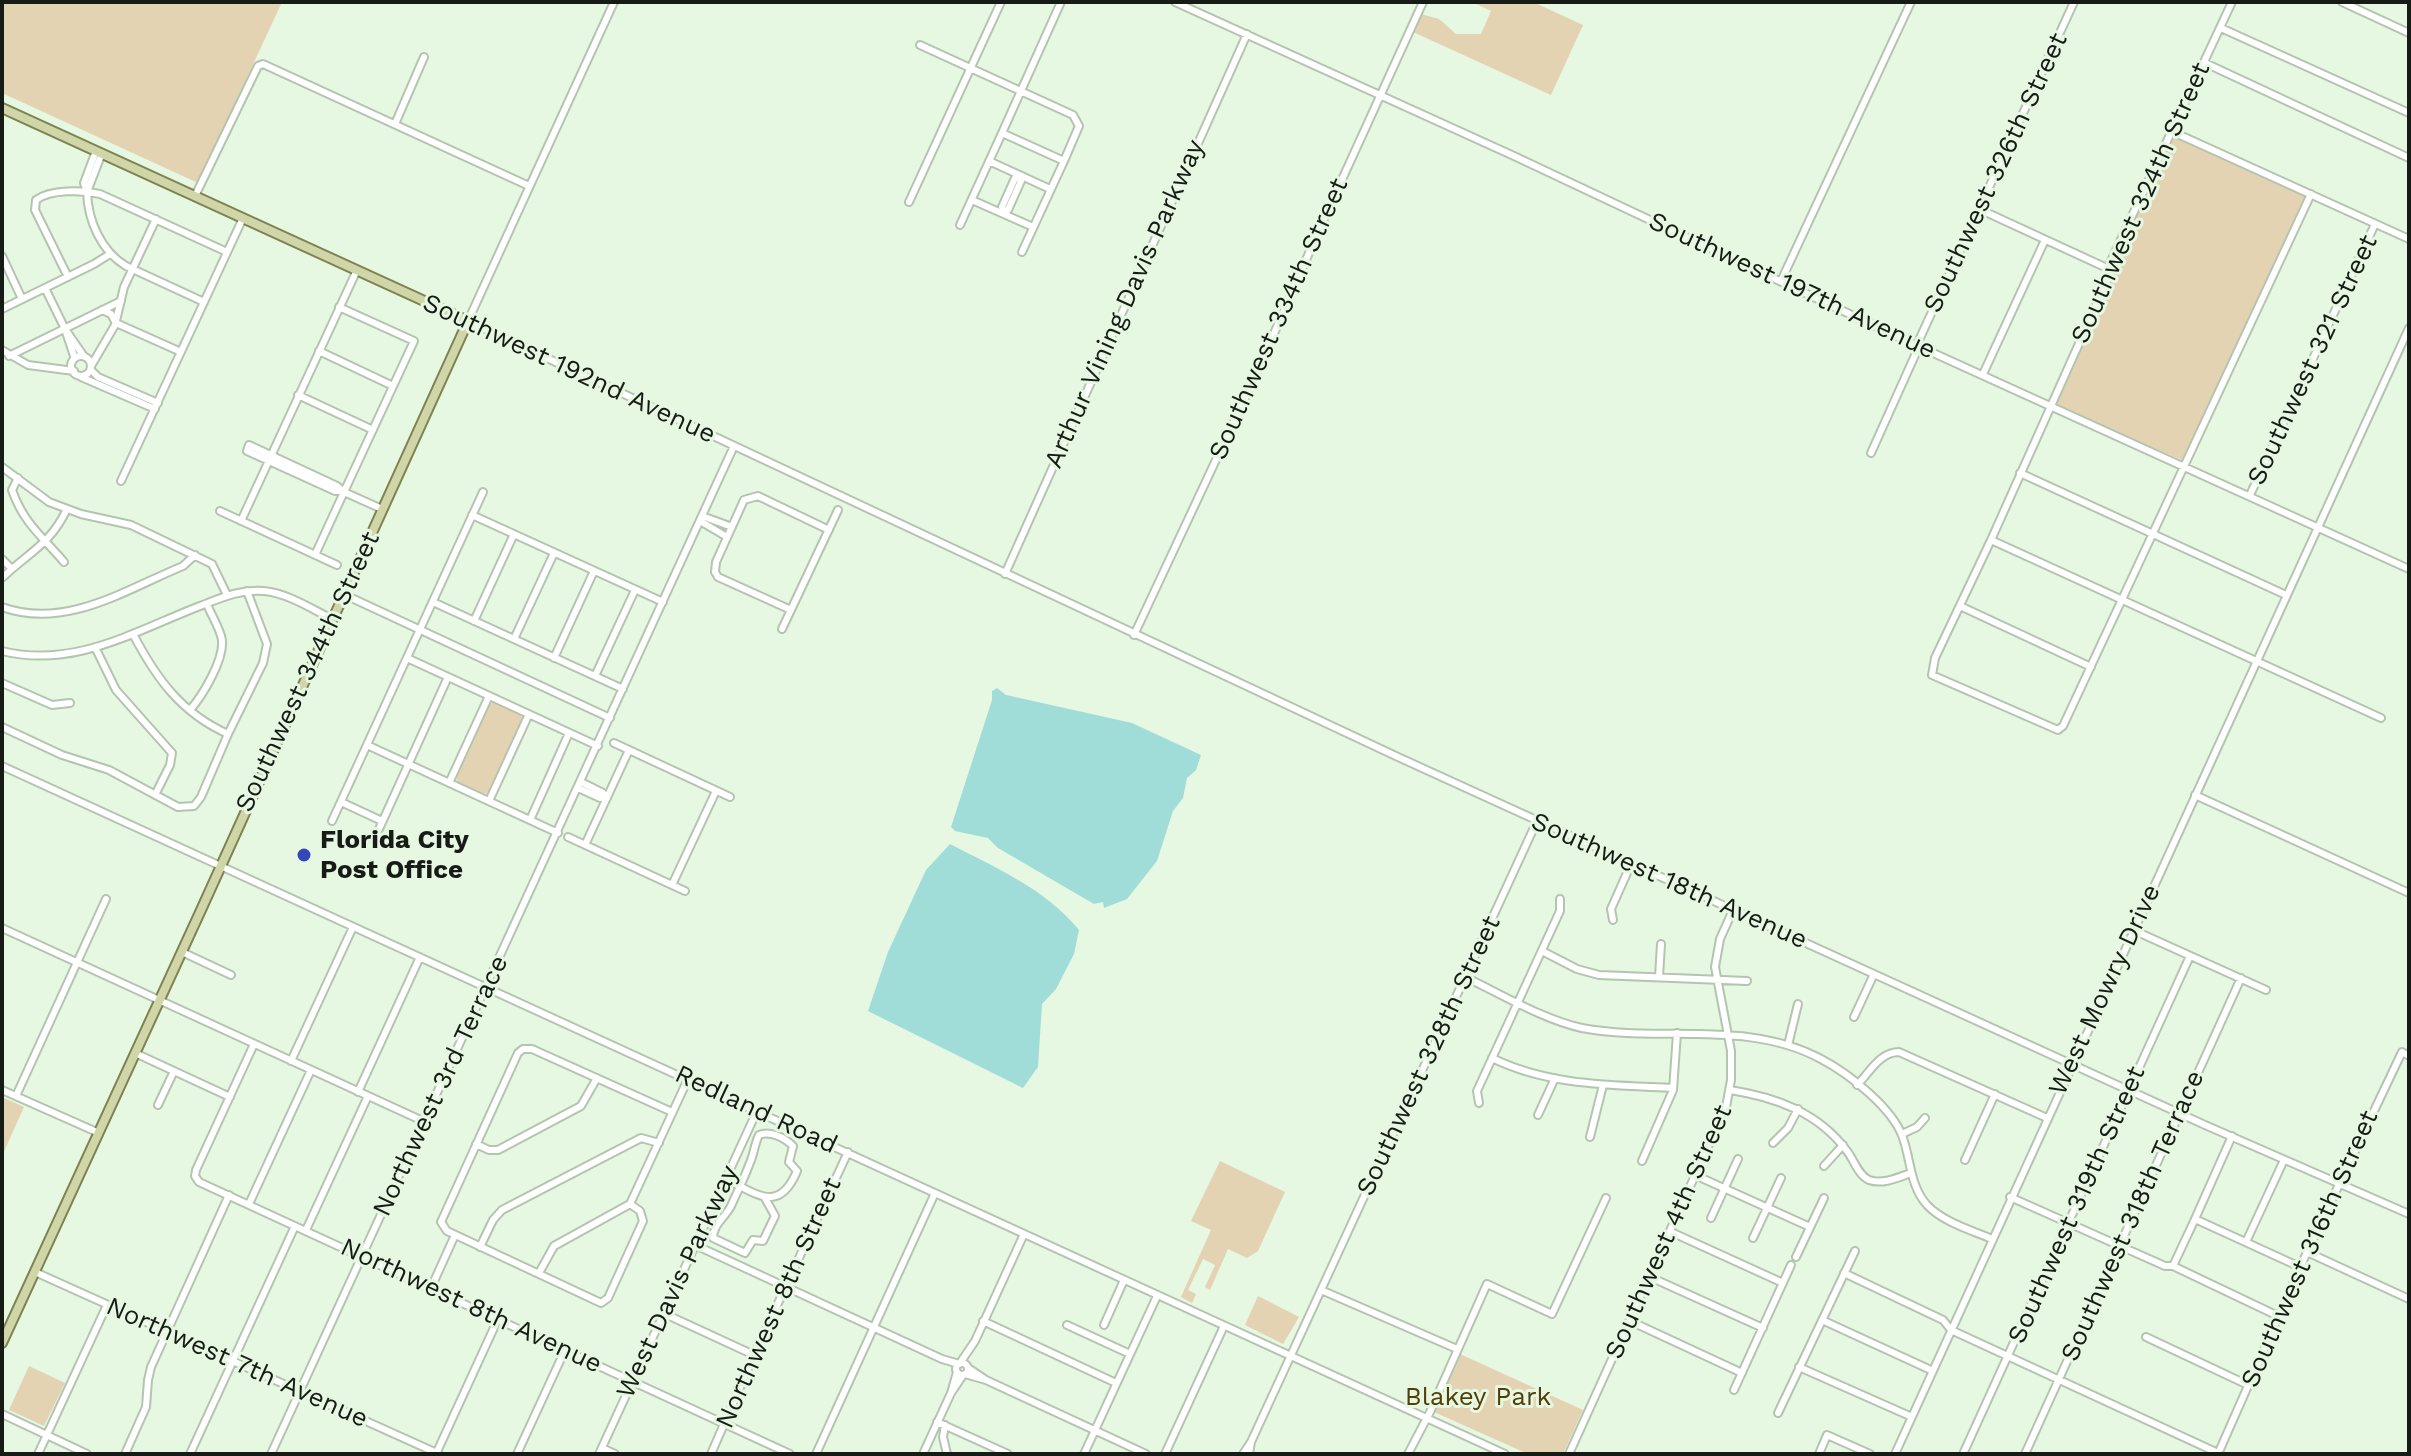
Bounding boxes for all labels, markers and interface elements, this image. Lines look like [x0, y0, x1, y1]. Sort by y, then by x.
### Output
street label: Southwest 326th Street [1917, 28, 2075, 318]
street label: Southwest 324th Street [2065, 58, 2217, 348]
street label: Arthur Vining Davis Parkway [1038, 135, 1212, 473]
street label: Southwest 334th Street [1203, 173, 1355, 465]
street label: Southwest 197th Avenue [1644, 206, 1940, 366]
street label: Southwest 321 Street [2241, 230, 2385, 490]
street label: Southwest 192nd Avenue [418, 287, 720, 451]
street label: Southwest 344th Street [229, 527, 387, 817]
street label: Southwest 18th Avenue [1526, 806, 1812, 956]
place label: Florida City Post Office [320, 824, 469, 886]
marker: Florida City Post Office [295, 846, 313, 864]
street label: West Mowry Drive [2042, 880, 2168, 1100]
street label: Southwest 328th Street [1350, 911, 1508, 1201]
street label: Northwest 3rd Terrace [367, 951, 515, 1221]
street label: Redland Road [670, 1059, 842, 1161]
street label: Southwest 319th Street [2002, 1061, 2152, 1349]
street label: Southwest 318th Terrace [2055, 1066, 2211, 1366]
street label: Southwest 4th Street [1599, 1100, 1739, 1364]
street label: Southwest 316th Street [2235, 1106, 2385, 1392]
street label: West Davis Parkway [610, 1161, 746, 1403]
street label: Northwest 8th Street [710, 1173, 848, 1433]
street label: Northwest 8th Avenue [335, 1232, 607, 1380]
street label: Northwest 7th Avenue [101, 1291, 373, 1435]
park label: Blakey Park [1405, 1381, 1551, 1413]

